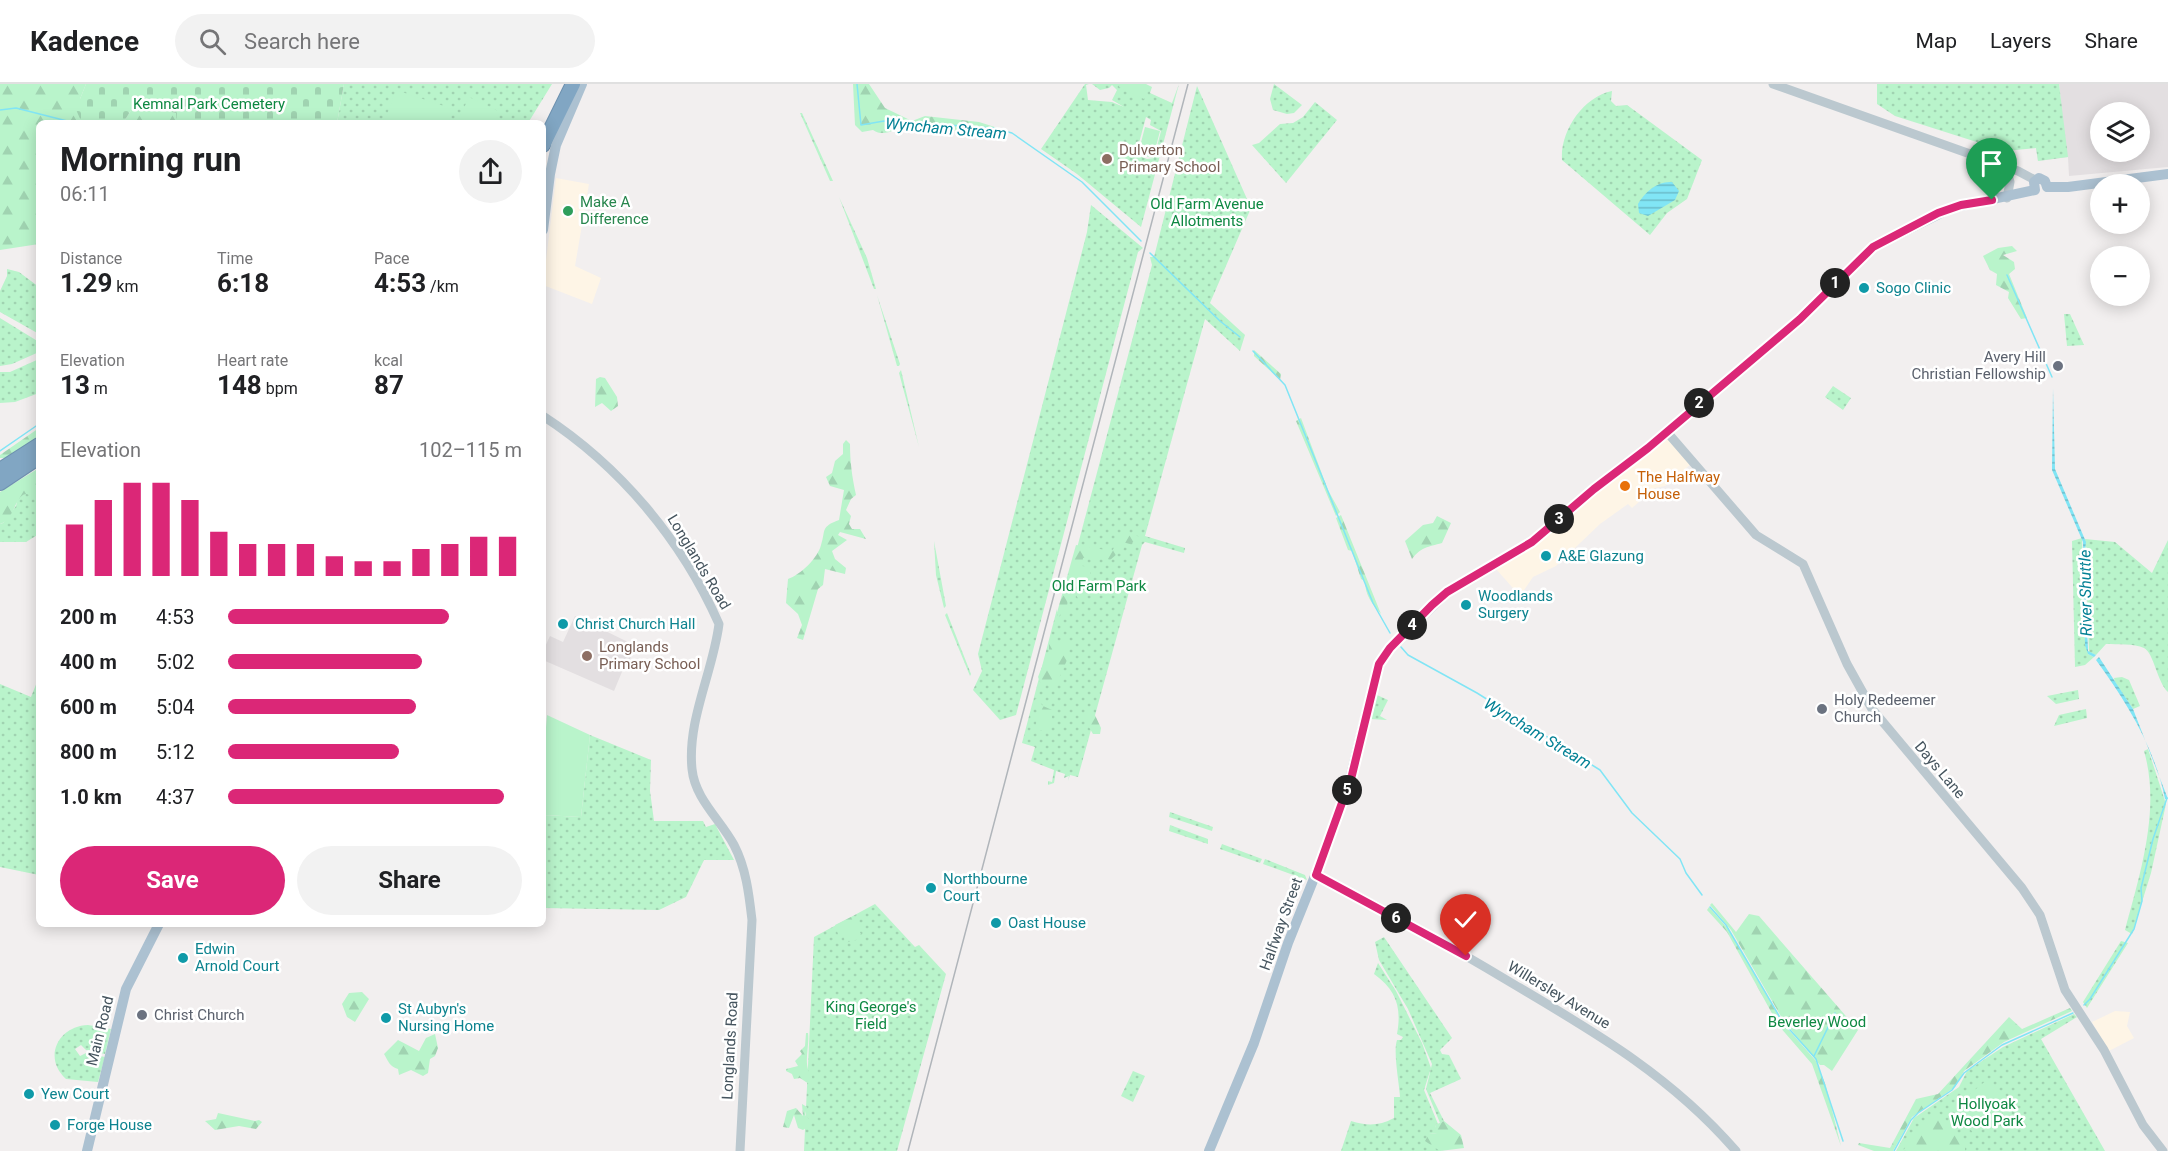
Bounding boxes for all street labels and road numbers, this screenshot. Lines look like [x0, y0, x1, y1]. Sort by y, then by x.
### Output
street label: Longlands Road [664, 511, 734, 613]
street label: Days Lane [1911, 738, 1969, 802]
street label: Halfway Street [1256, 875, 1306, 973]
street label: Willersley Avenue [1504, 957, 1614, 1033]
street label: Longlands Road [718, 992, 742, 1100]
street label: Main Road [83, 994, 117, 1068]

